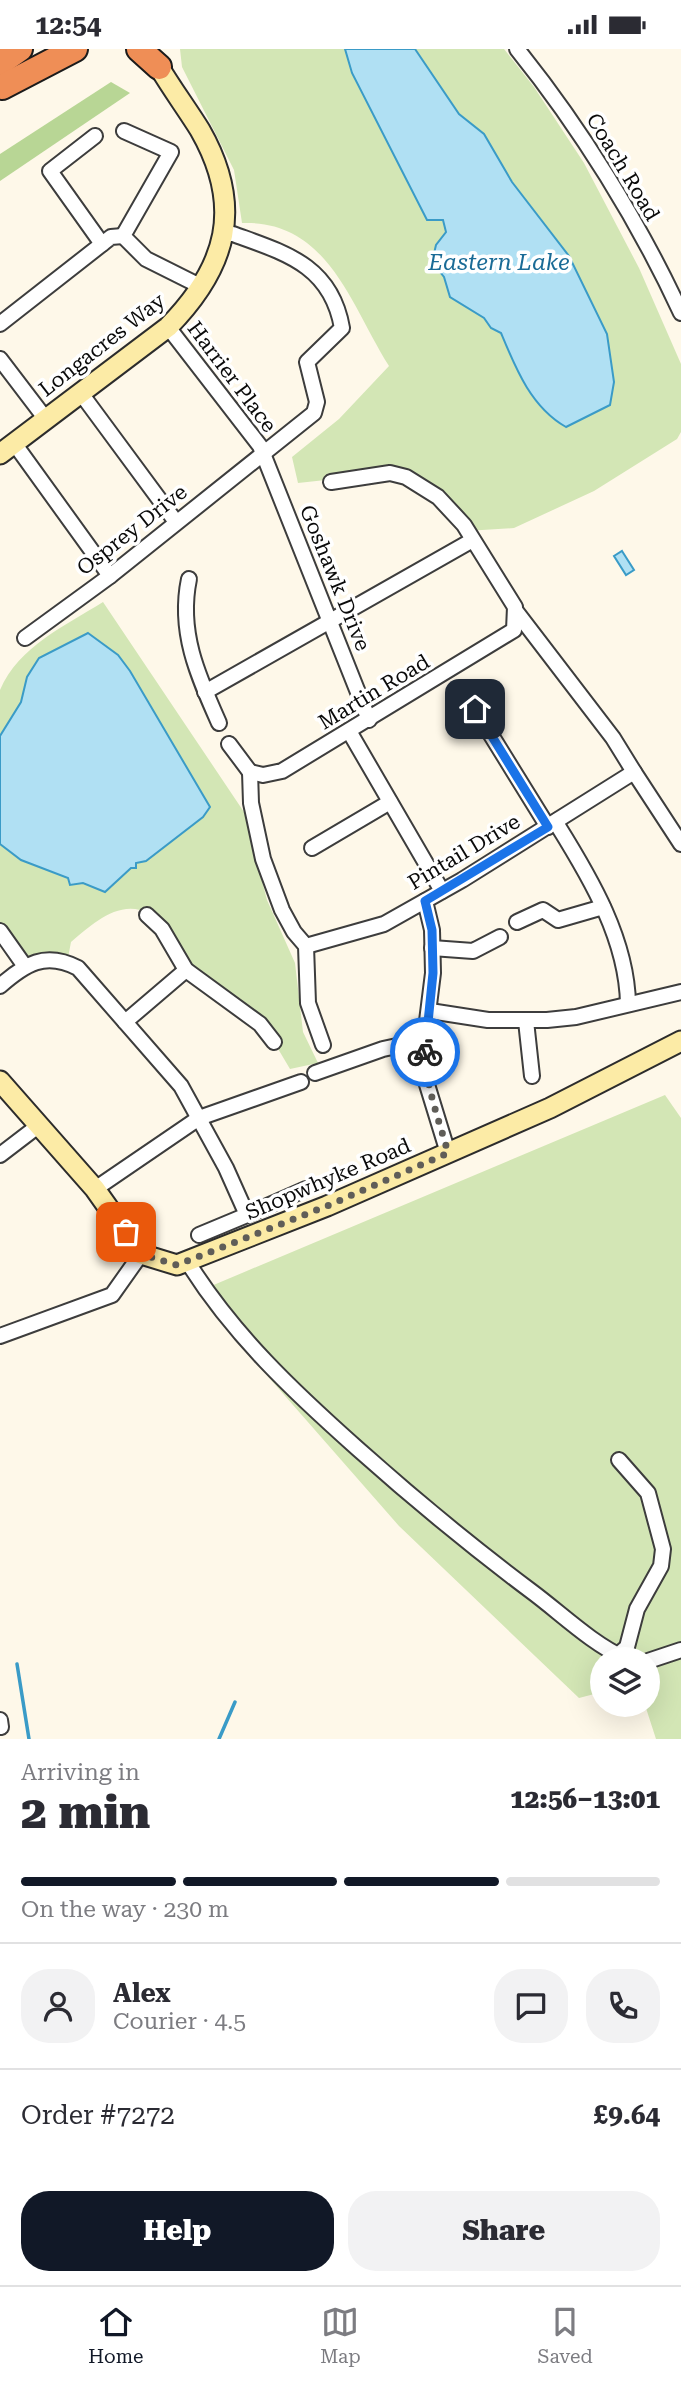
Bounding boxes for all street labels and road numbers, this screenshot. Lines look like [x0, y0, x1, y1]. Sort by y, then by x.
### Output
street label: Coach Road [581, 109, 665, 226]
street label: Longacres Way [34, 288, 170, 402]
street label: Harrier Place [183, 317, 281, 437]
street label: Osprey Drive [72, 480, 192, 580]
street label: Goshawk Drive [295, 502, 375, 654]
street label: Martin Road [314, 649, 434, 735]
street label: Pintail Drive [404, 809, 524, 895]
street label: Shopwhyke Road [242, 1133, 415, 1225]

